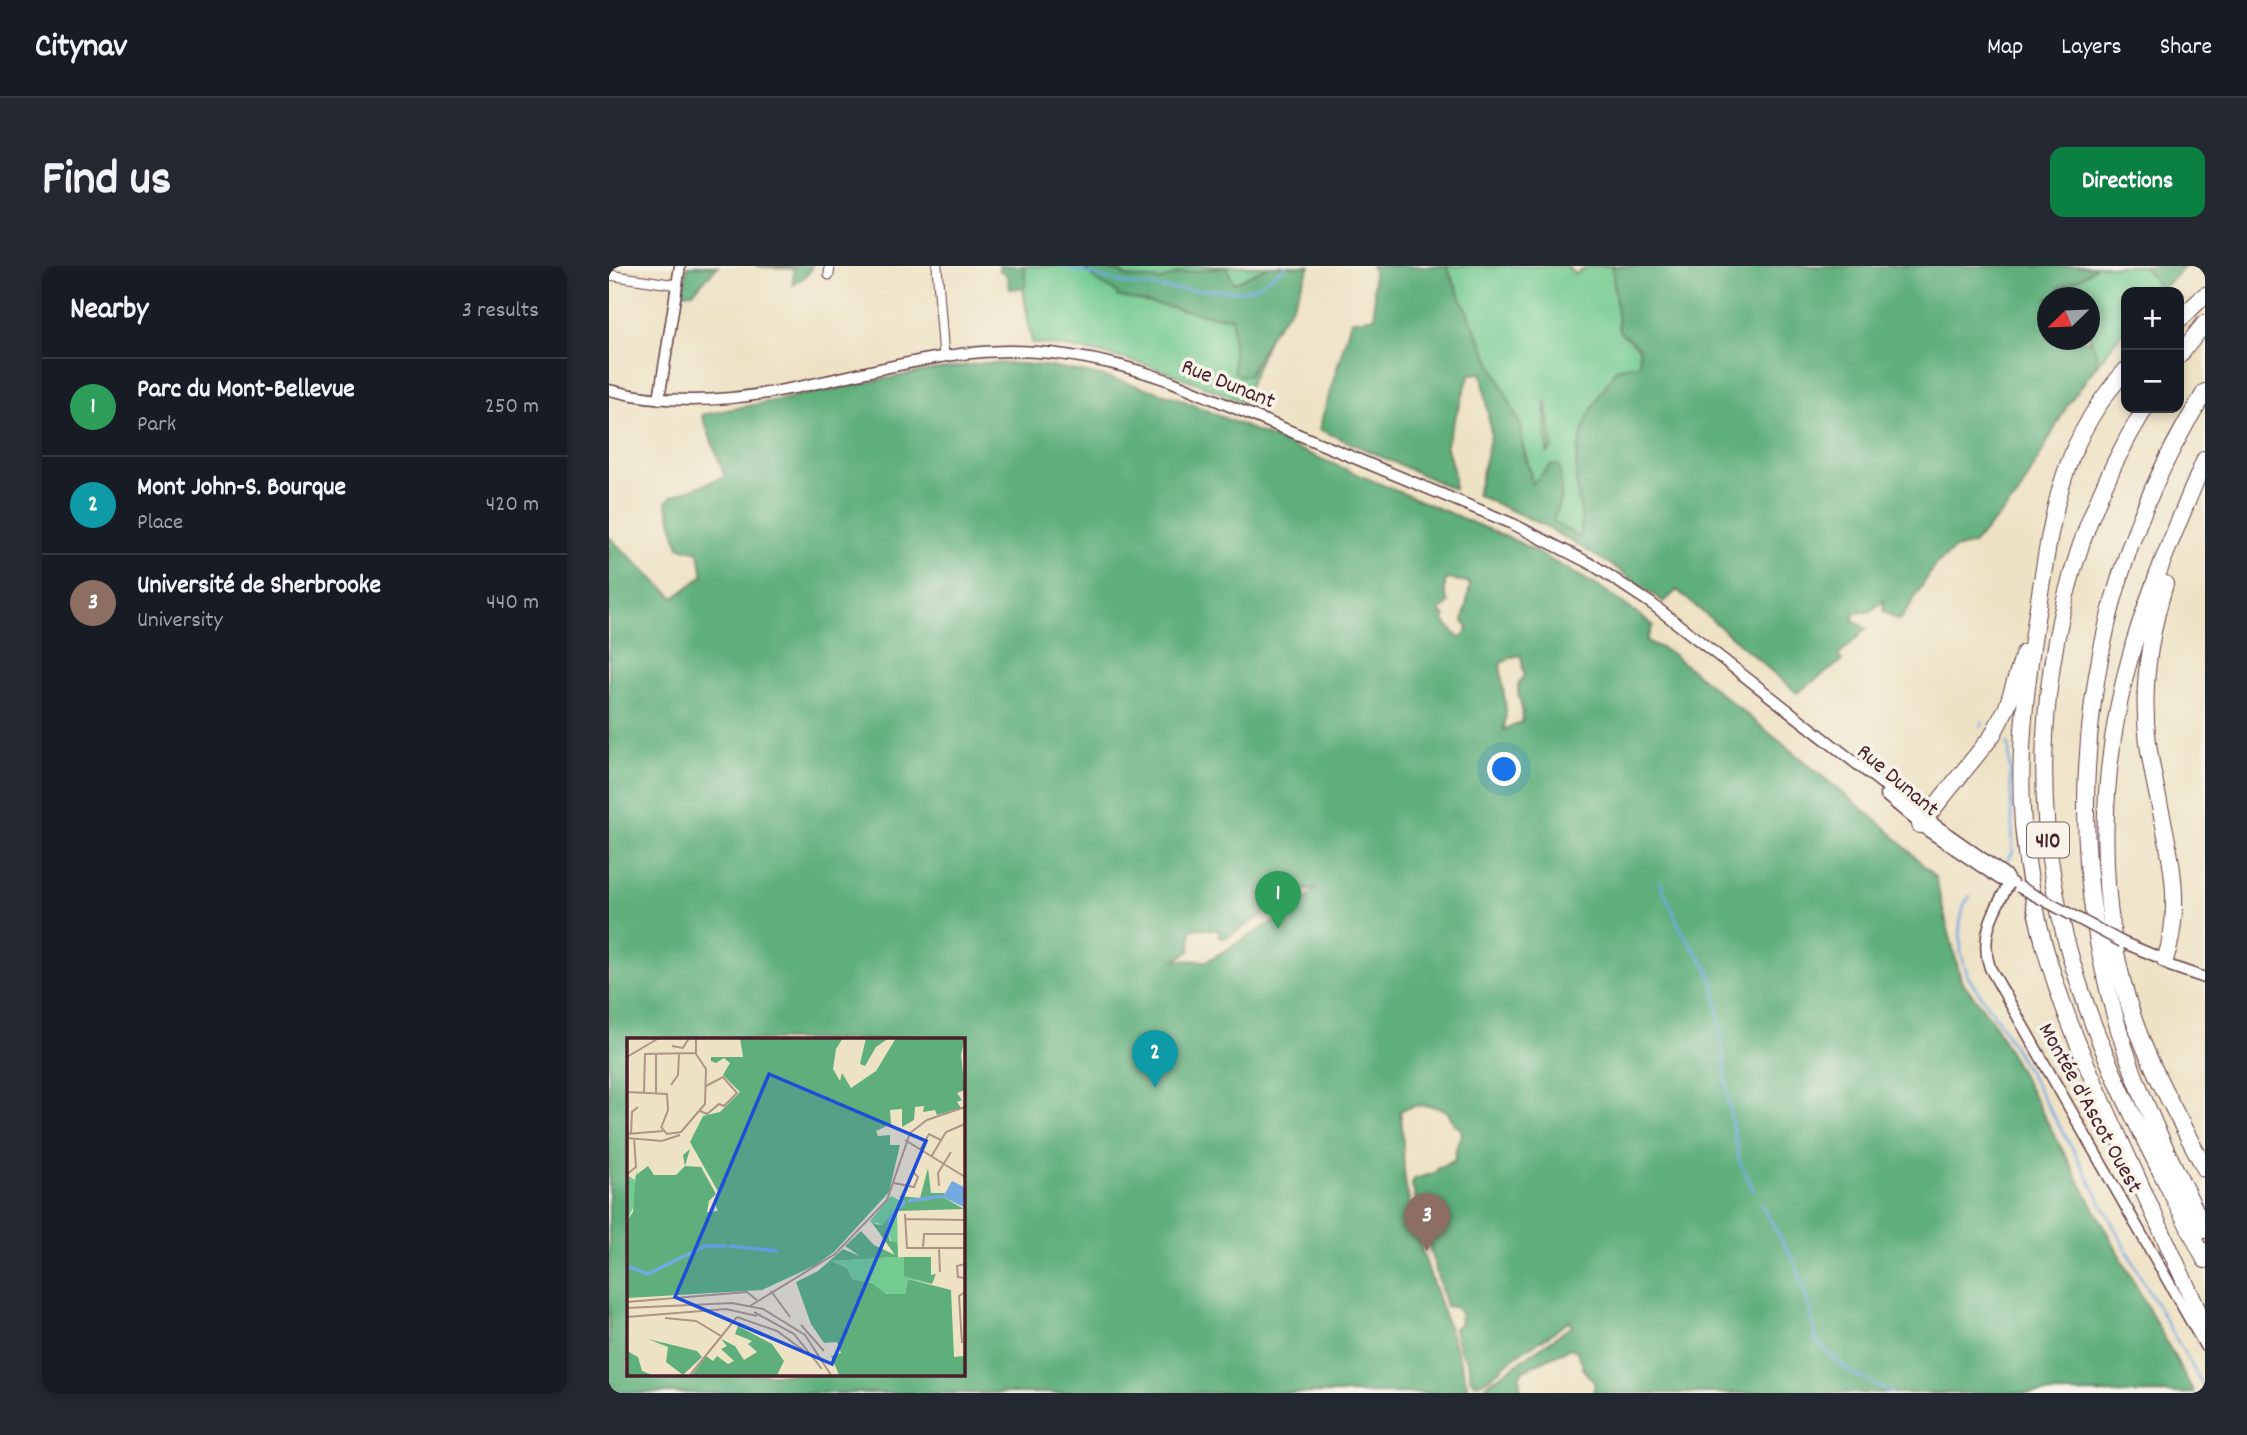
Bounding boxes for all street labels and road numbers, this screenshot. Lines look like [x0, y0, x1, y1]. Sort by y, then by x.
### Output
street label: Rue Dunant [1176, 351, 1280, 419]
street label: Rue Dunant [1848, 737, 1945, 826]
road number: 410 [2027, 822, 2069, 858]
street label: Montée d'Ascot Ouest [2028, 1017, 2150, 1200]

